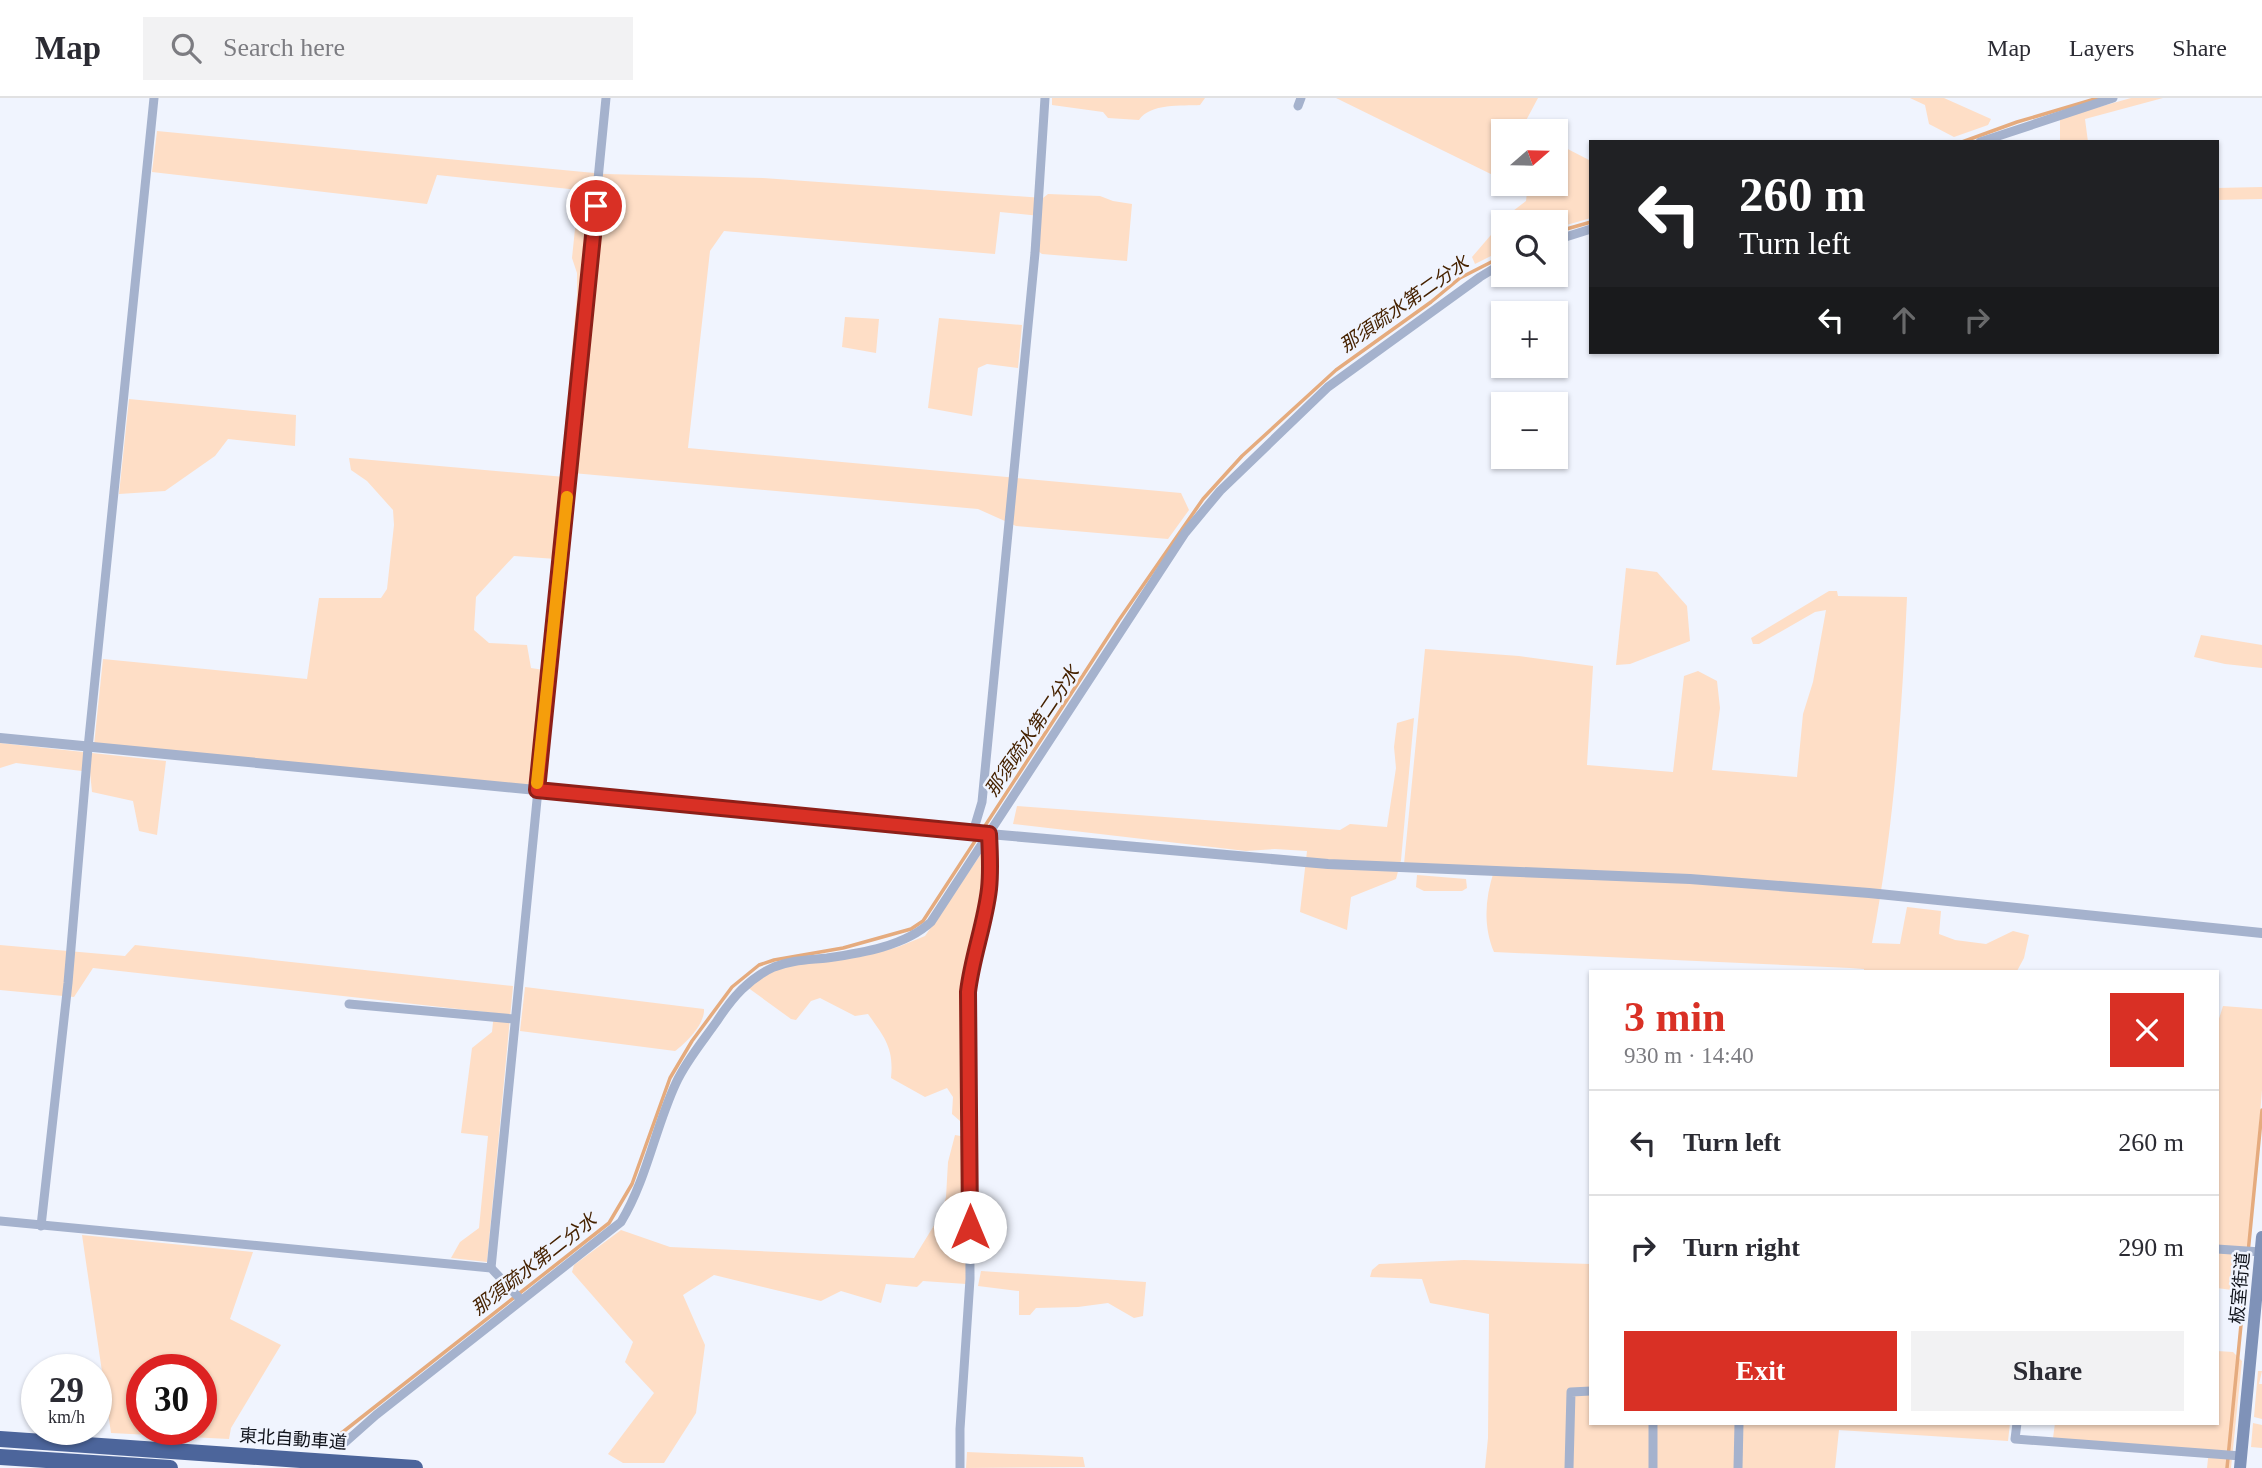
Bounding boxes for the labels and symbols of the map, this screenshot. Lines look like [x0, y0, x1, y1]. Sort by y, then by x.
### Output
north arrow [1491, 119, 1568, 196]
pin [566, 176, 626, 236]
water label: 那須疏水第二分水 [1336, 251, 1474, 356]
water label: 那須疏水第二分水 [981, 660, 1084, 800]
position arrow [933, 1190, 1007, 1264]
water label: 那須疏水第二分水 [468, 1208, 602, 1319]
street label: 板室街道 [2227, 1251, 2253, 1325]
speed limit sign: 30 [126, 1354, 217, 1445]
street label: 東北自動車道 [238, 1425, 348, 1453]

